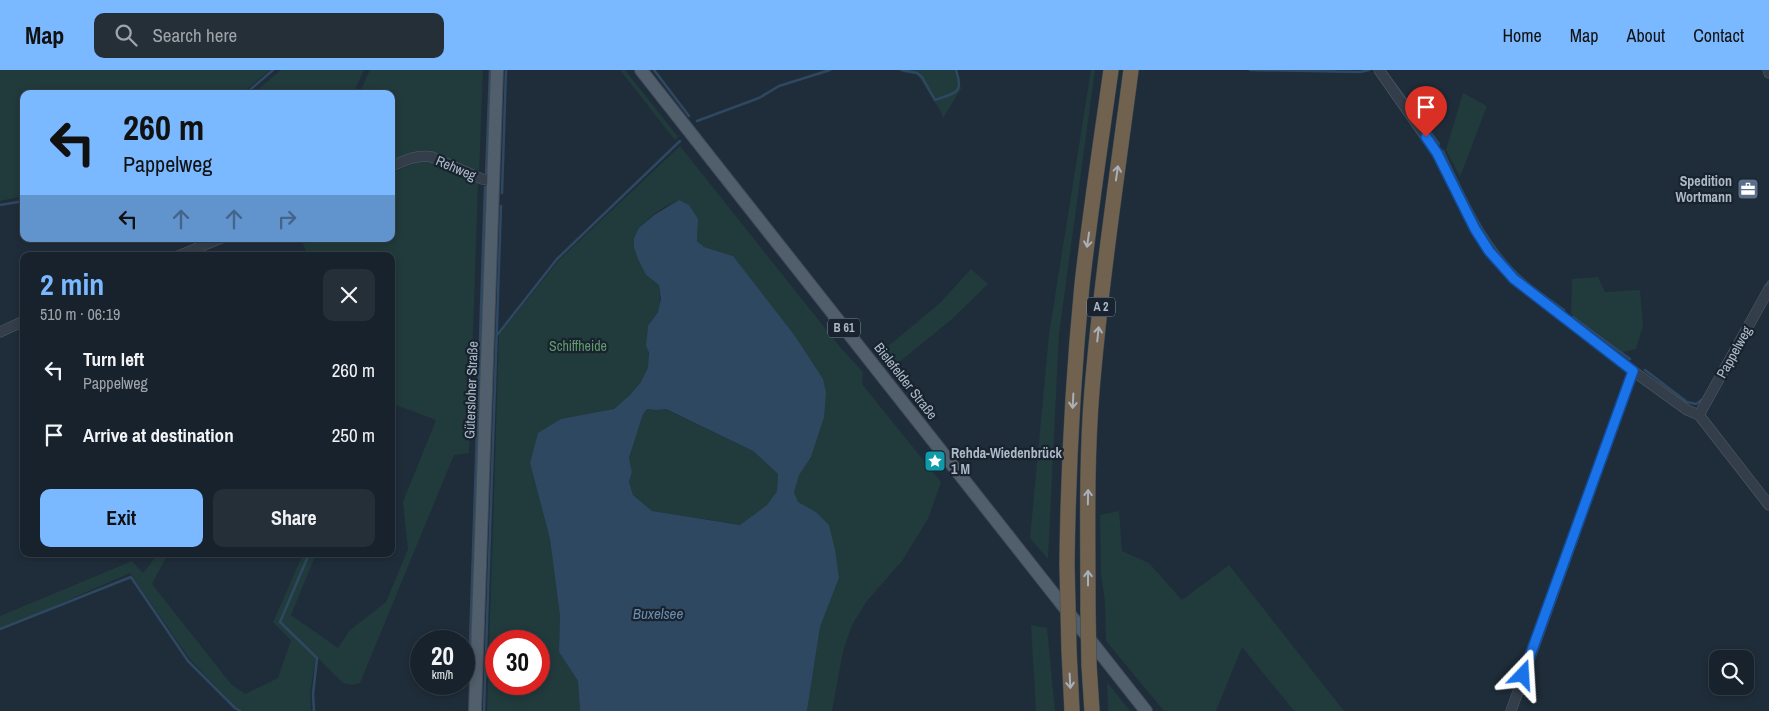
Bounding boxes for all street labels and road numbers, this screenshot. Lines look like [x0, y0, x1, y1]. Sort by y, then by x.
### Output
street label: Rehweg [433, 151, 479, 185]
road number: A 2 [1087, 298, 1115, 316]
road number: B 61 [828, 318, 860, 338]
street label: Pappelweg [1712, 322, 1756, 381]
street label: Bielefelder Straße [870, 339, 942, 423]
street label: Gütersloher Straße [460, 341, 482, 439]

